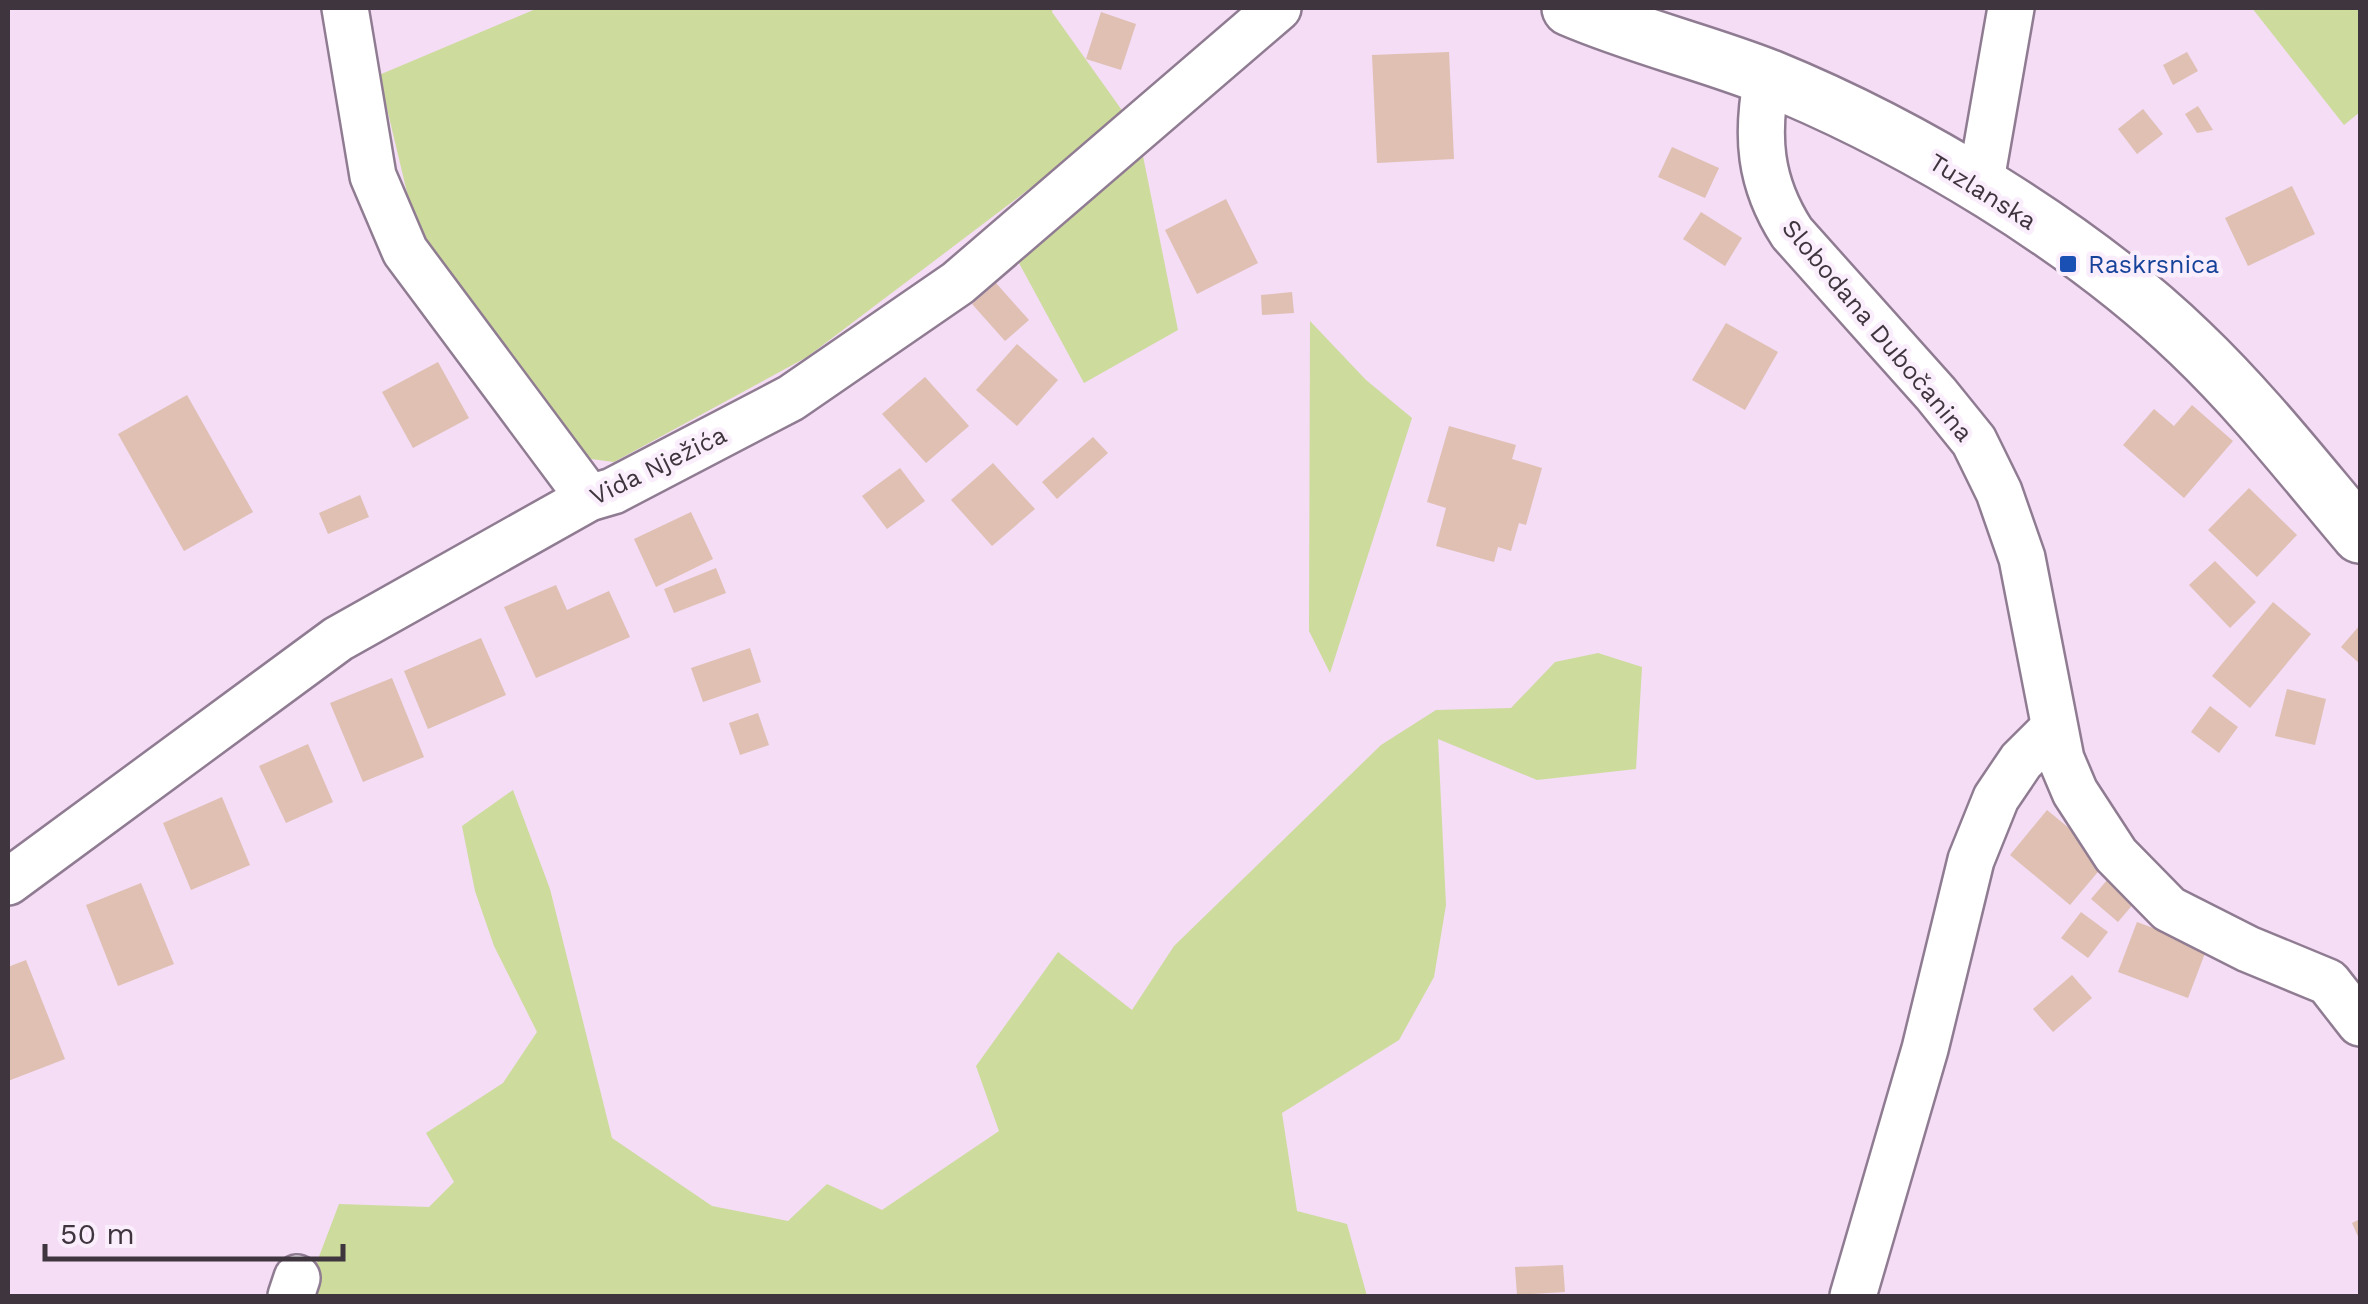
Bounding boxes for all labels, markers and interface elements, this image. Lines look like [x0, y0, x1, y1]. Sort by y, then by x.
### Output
street label: Tuzlanska [1924, 147, 2042, 236]
street label: Slobodana Dubočanina [1776, 213, 1979, 447]
place label: Raskrsnica [2088, 250, 2219, 279]
marker: Raskrsnica [2057, 253, 2079, 275]
street label: Vida Nježića [585, 420, 731, 511]
scale bar [45, 1199, 342, 1261]
text: 50 m [60, 1216, 135, 1251]

